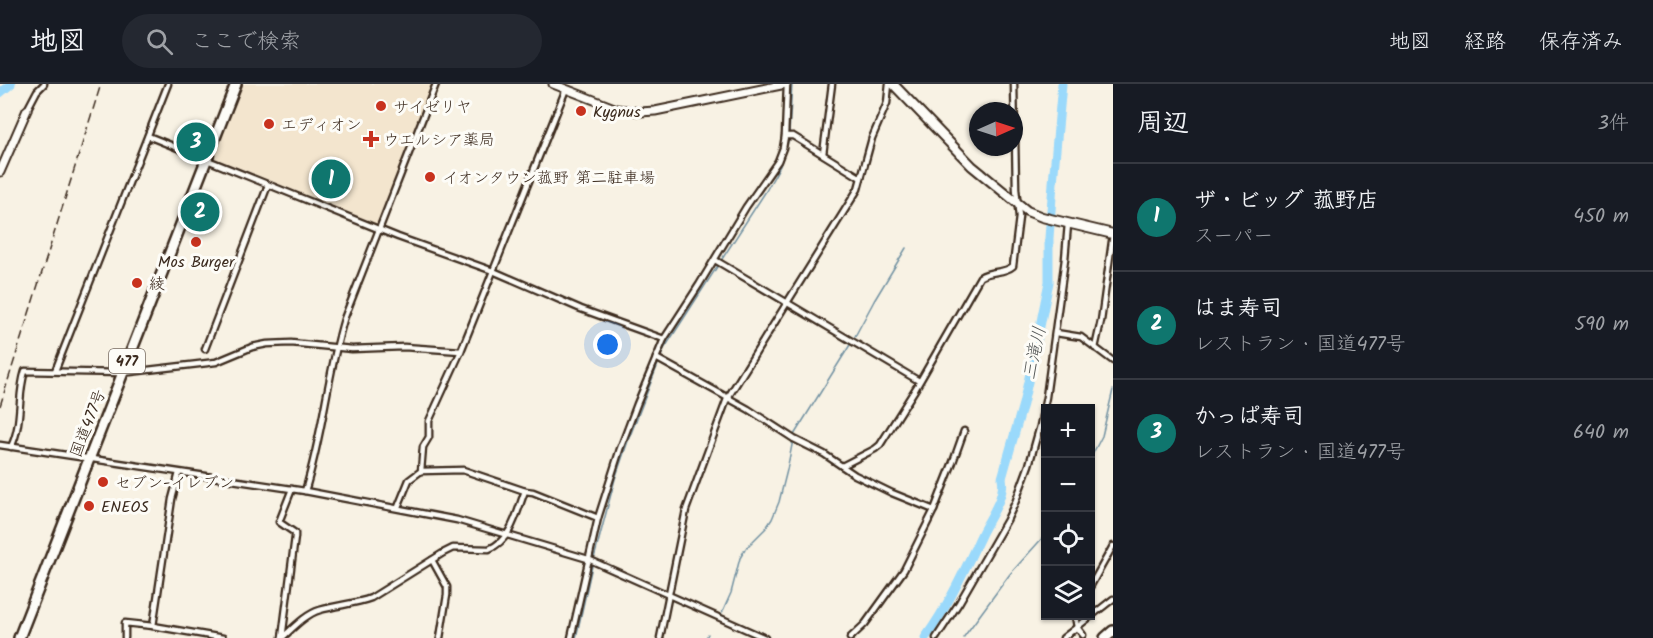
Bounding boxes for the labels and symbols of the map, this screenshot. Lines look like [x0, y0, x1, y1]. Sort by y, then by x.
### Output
place label: サイゼリヤ [393, 95, 472, 120]
marker: サイゼリヤ [374, 99, 388, 113]
place label: Kygnus [593, 100, 641, 125]
north arrow [969, 102, 1023, 156]
marker: Kygnus [574, 104, 588, 118]
place label: エディオン [281, 113, 362, 138]
marker: エディオン [262, 117, 276, 131]
pin: 3 [176, 120, 216, 164]
place label: ウエルシア薬局 [383, 128, 495, 153]
marker: ウエルシア薬局 [364, 132, 378, 146]
pin: 1 [312, 156, 350, 202]
place label: イオンタウン菰野 第二駐車場 [442, 166, 655, 191]
marker: イオンタウン菰野 第二駐車場 [423, 170, 437, 184]
pin: 2 [180, 190, 220, 234]
marker: Mos Burger [189, 235, 203, 249]
place label: Mos Burger [158, 250, 236, 275]
place label: 綾 [149, 272, 165, 297]
marker: 綾 [130, 276, 144, 290]
water label: 三滝川 [1016, 324, 1055, 383]
your location [593, 330, 622, 359]
road number: 477 [109, 349, 145, 373]
street label: 国道477号 [64, 386, 113, 461]
place label: セブン-イレブン [115, 471, 234, 496]
marker: セブン-イレブン [96, 475, 110, 489]
place label: ENEOS [101, 495, 149, 520]
marker: ENEOS [82, 499, 96, 513]

